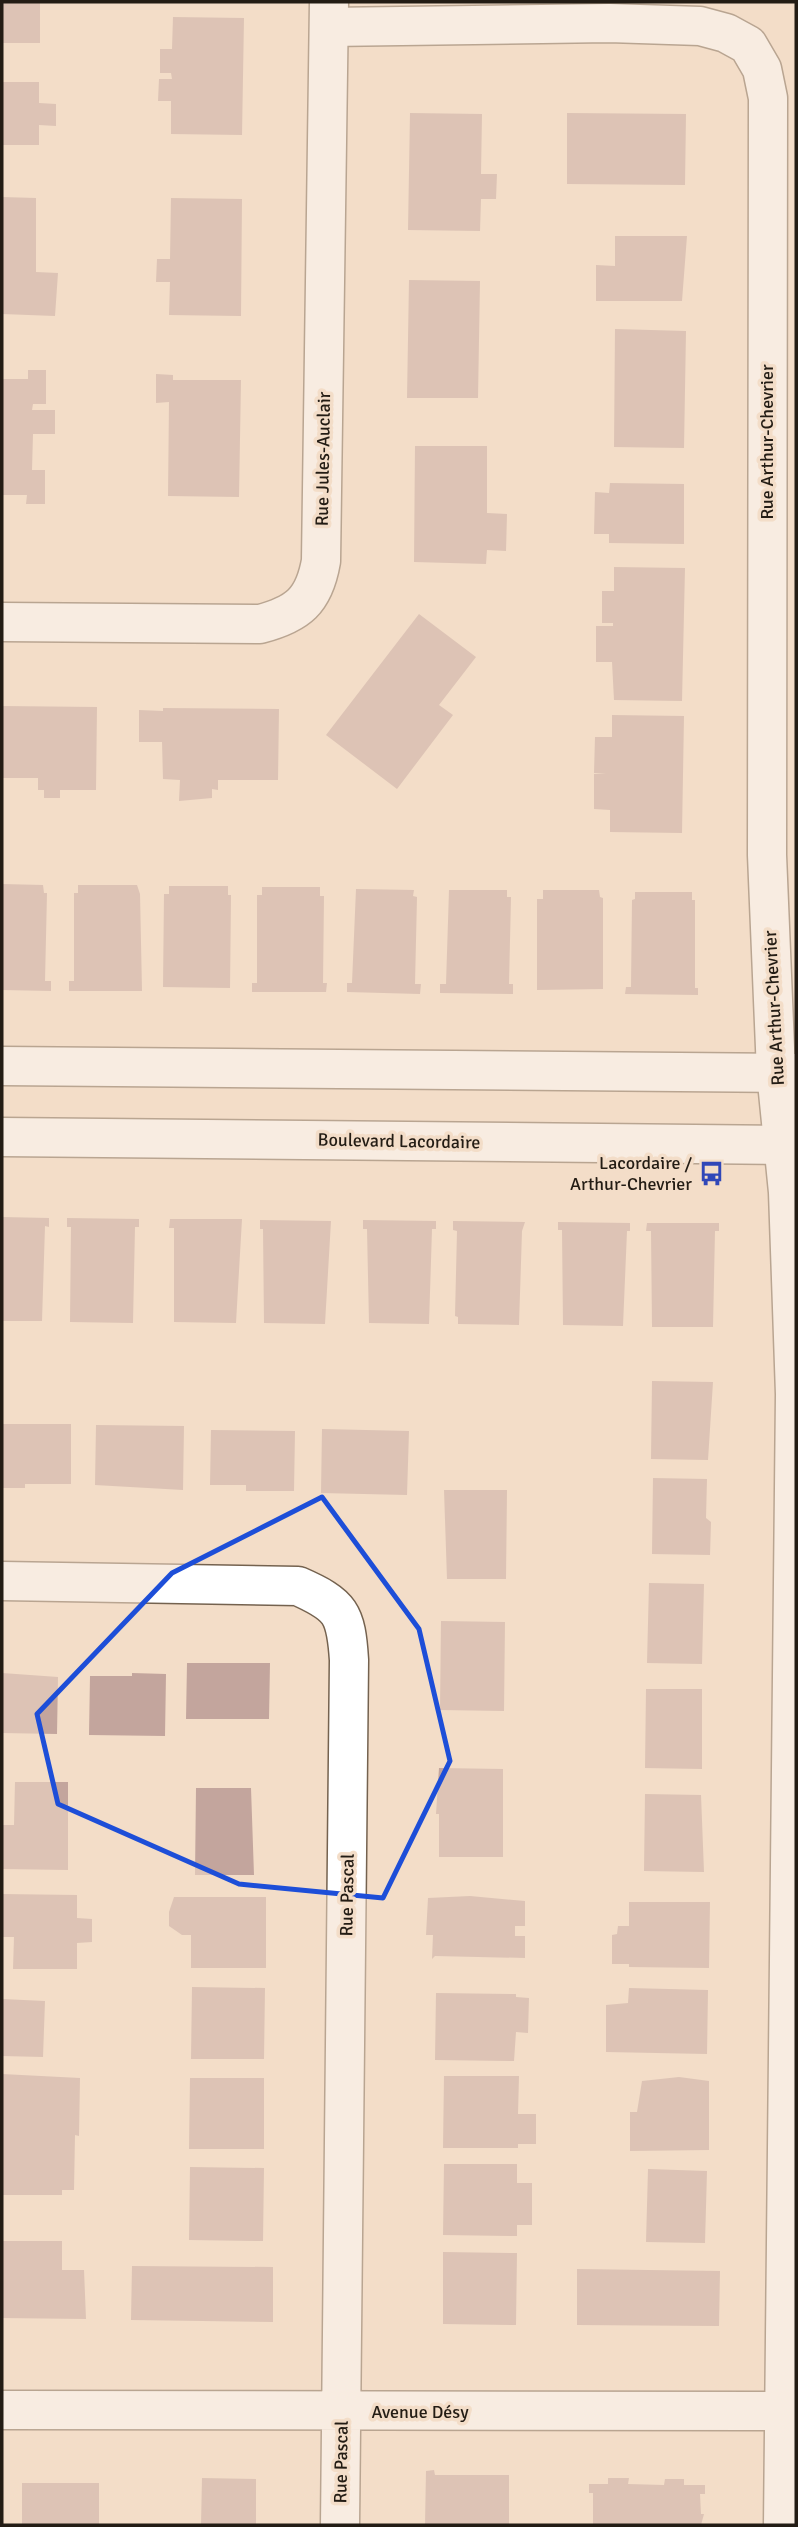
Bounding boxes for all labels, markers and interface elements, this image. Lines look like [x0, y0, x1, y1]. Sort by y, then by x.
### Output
street label: Rue Arthur-Chevrier [756, 364, 778, 520]
street label: Rue Jules-Auclair [311, 391, 335, 526]
street label: Rue Arthur-Chevrier [759, 930, 789, 1086]
street label: Boulevard Lacordaire [318, 1129, 480, 1153]
place label: Lacordaire / Arthur-Chevrier [570, 1152, 692, 1195]
bus stop icon: Lacordaire / Arthur-Chevrier [698, 1159, 726, 1187]
street label: Rue Pascal [335, 1853, 359, 1937]
street label: Avenue Désy [371, 2401, 469, 2423]
street label: Rue Pascal [329, 2420, 353, 2504]

